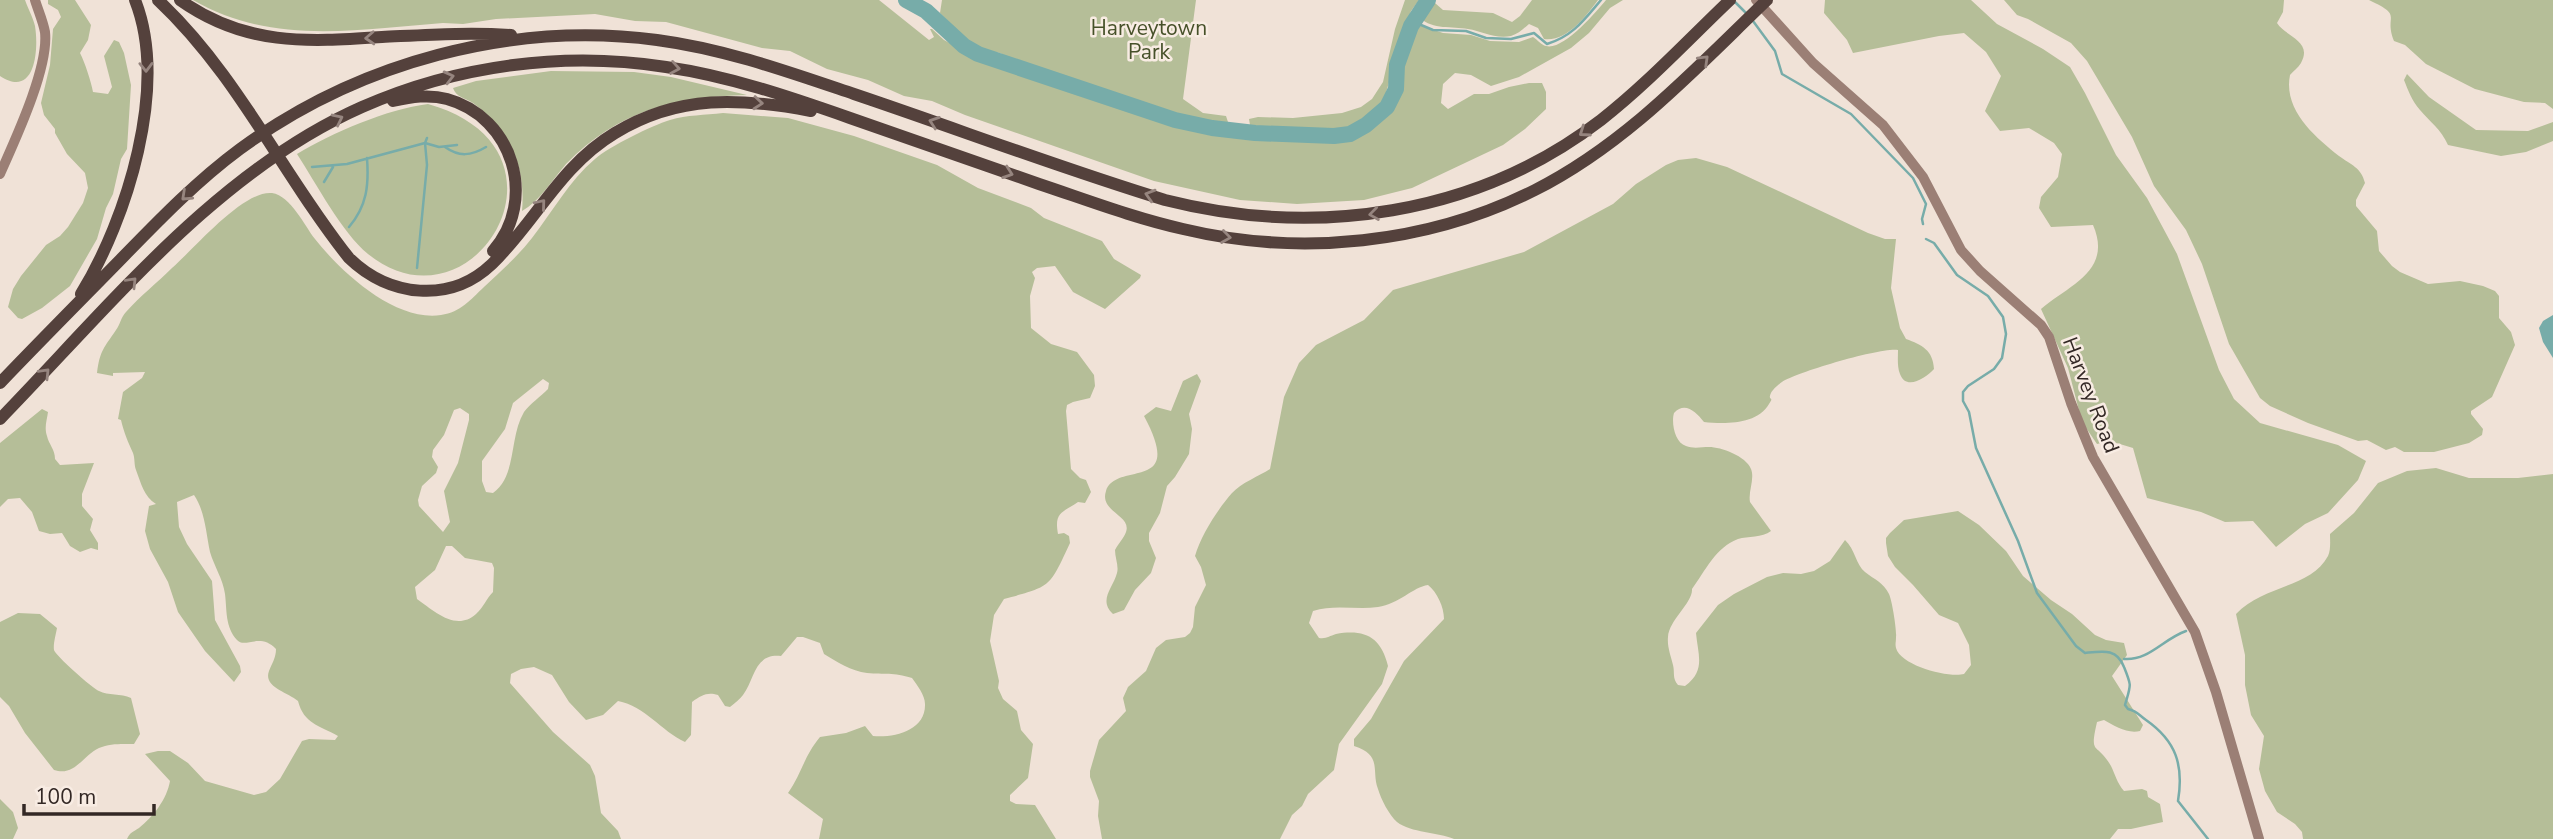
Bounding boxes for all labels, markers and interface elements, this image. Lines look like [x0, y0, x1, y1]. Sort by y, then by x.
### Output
park label: Harveytown Park [1091, 14, 1207, 66]
one-way arrow [364, 30, 375, 45]
one-way arrow [1696, 56, 1709, 69]
one-way arrow [669, 60, 681, 75]
one-way arrow [138, 62, 154, 73]
one-way arrow [443, 71, 455, 85]
one-way arrow [752, 95, 763, 110]
one-way arrow [330, 113, 343, 127]
one-way arrow [929, 115, 941, 130]
one-way arrow [1579, 124, 1592, 136]
one-way arrow [1002, 165, 1014, 179]
one-way arrow [181, 187, 194, 200]
one-way arrow [1144, 188, 1156, 203]
one-way arrow [532, 200, 545, 212]
one-way arrow [1369, 207, 1380, 222]
one-way arrow [1221, 229, 1232, 244]
one-way arrow [123, 278, 136, 291]
street label: Harvey Road [2056, 333, 2126, 457]
one-way arrow [36, 368, 49, 381]
scale bar [24, 772, 154, 816]
text: 100 m [35, 783, 96, 811]

